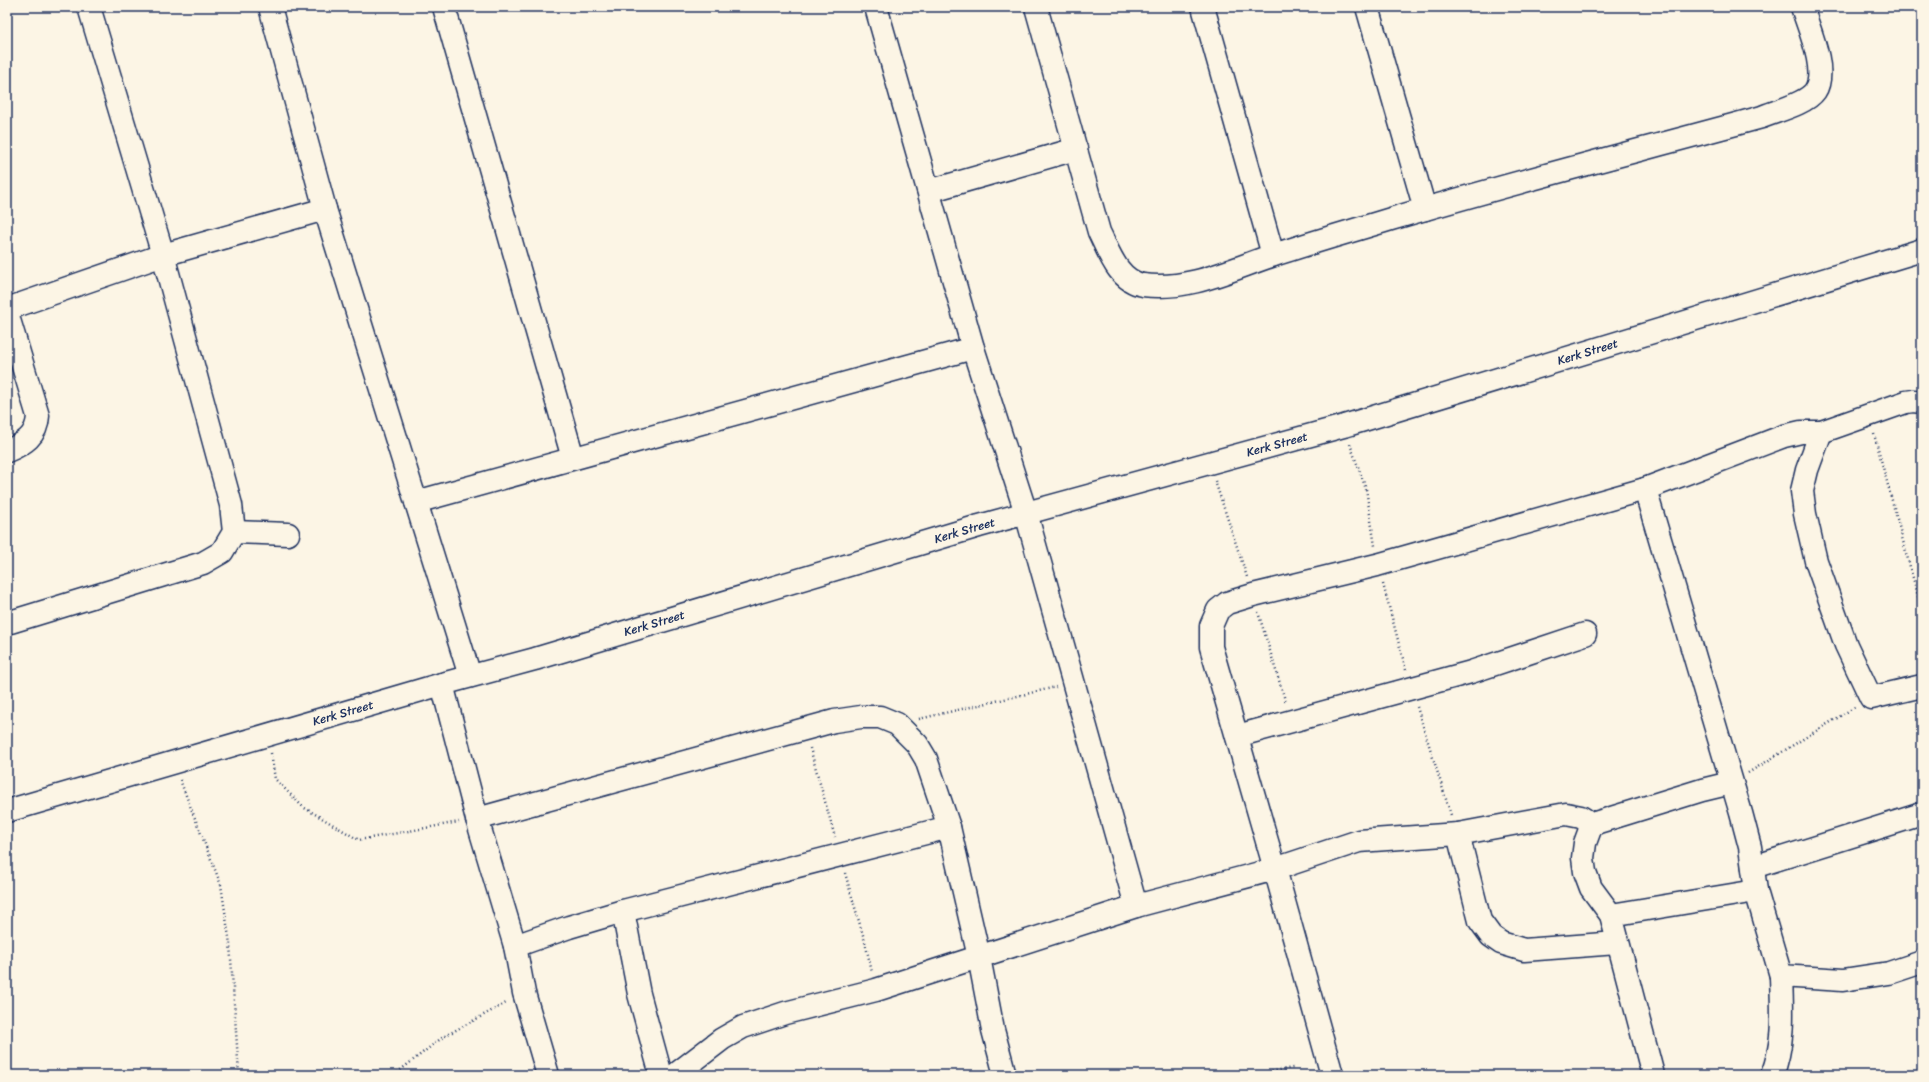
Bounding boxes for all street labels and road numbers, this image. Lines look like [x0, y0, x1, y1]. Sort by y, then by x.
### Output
street label: Kerk Street [1554, 332, 1621, 372]
street label: Kerk Street [1244, 425, 1310, 463]
street label: Kerk Street [931, 511, 998, 550]
street label: Kerk Street [621, 604, 688, 643]
street label: Kerk Street [310, 694, 376, 732]

